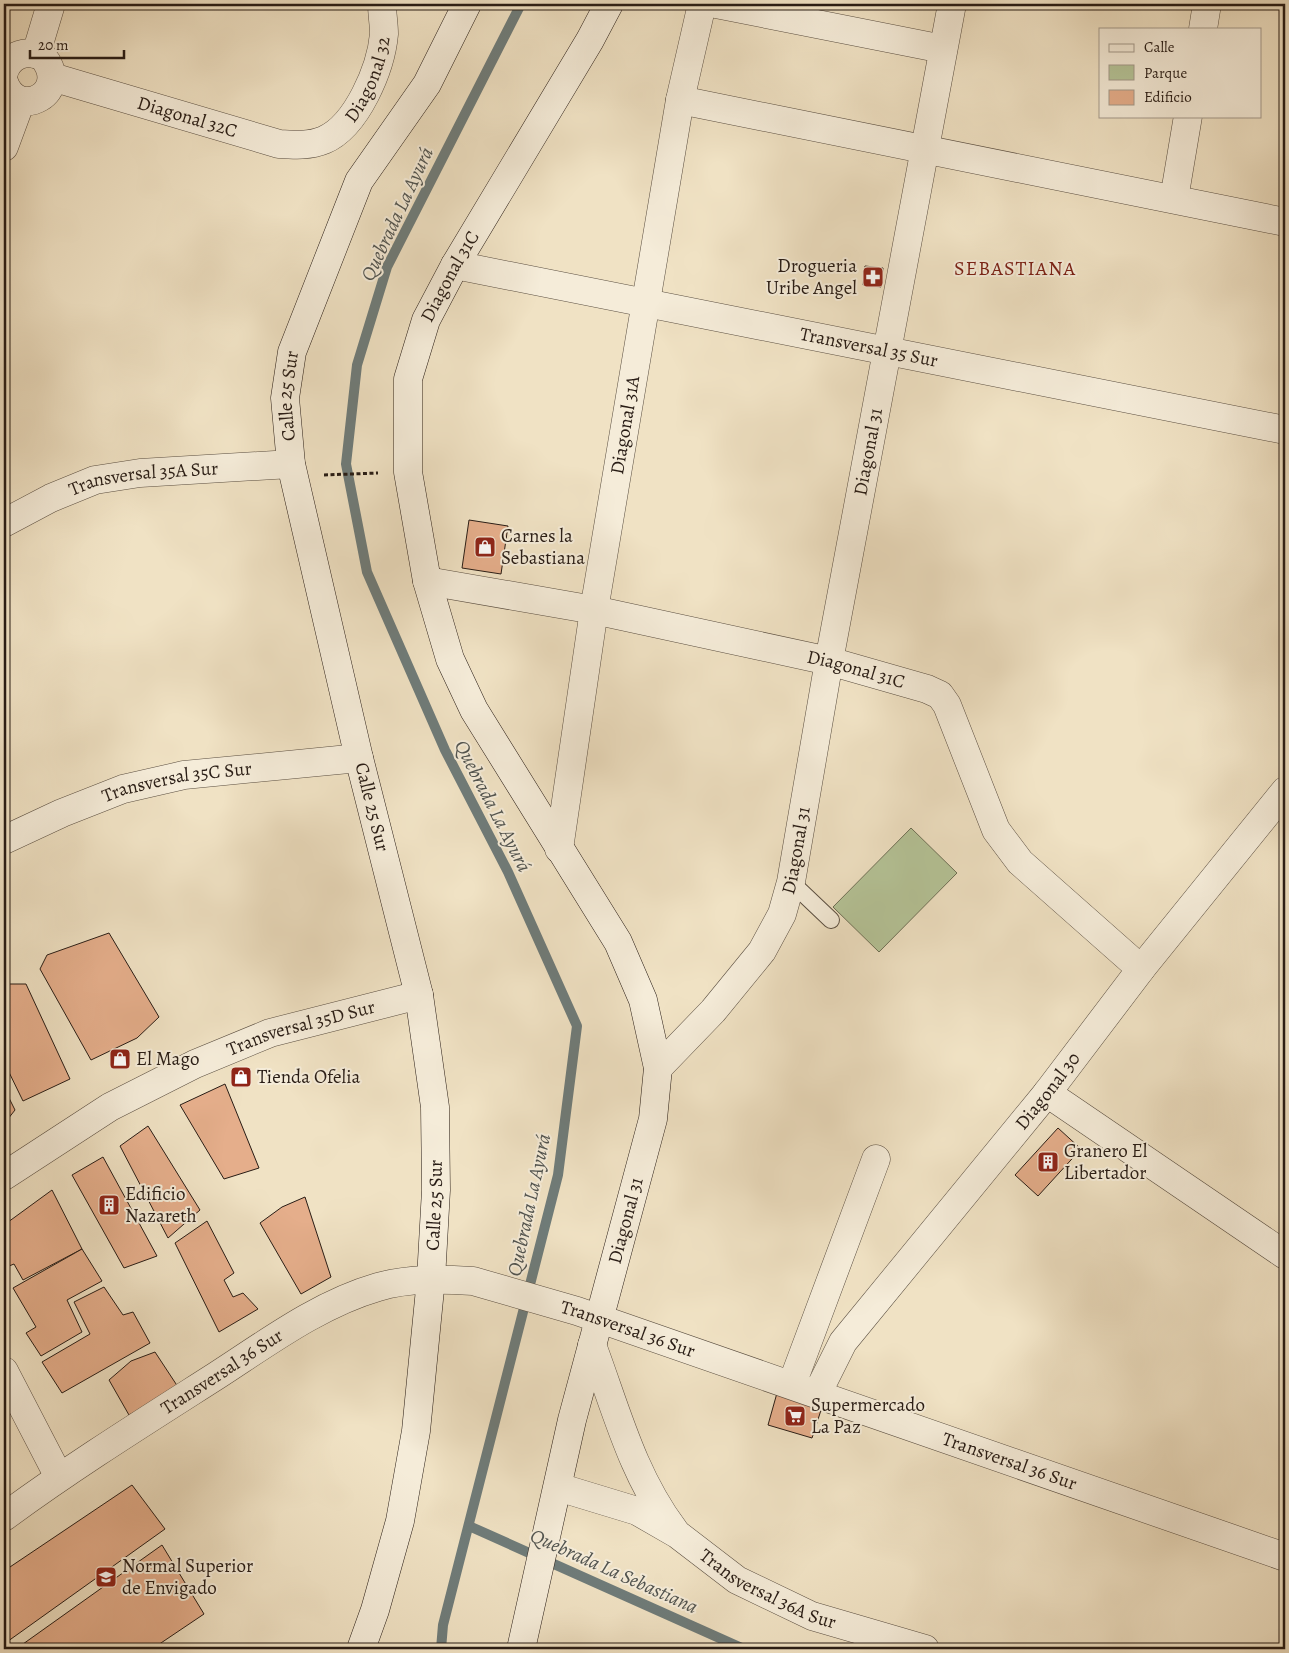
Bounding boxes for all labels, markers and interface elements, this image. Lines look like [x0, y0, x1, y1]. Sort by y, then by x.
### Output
scale bar [30, 28, 124, 60]
legend [1099, 28, 1262, 118]
text: 20 m [38, 35, 69, 55]
street label: Diagonal 32 [338, 35, 397, 128]
text: Calle [1144, 37, 1175, 57]
text: Parque [1144, 63, 1187, 83]
text: Edificio [1144, 87, 1192, 107]
street label: Diagonal 32C [134, 90, 240, 144]
water label: Quebrada La Ayurá [354, 143, 440, 285]
street label: Diagonal 31C [414, 226, 486, 327]
place label: Drogueria Uribe Angel [766, 253, 857, 301]
district label: SEBASTIANA [954, 255, 1076, 282]
pharmacy icon: Drogueria Uribe Angel [861, 265, 885, 289]
street label: Transversal 35 Sur [798, 321, 940, 374]
street label: Calle 25 Sur [272, 349, 305, 442]
street label: Diagonal 31A [604, 373, 646, 477]
street label: Diagonal 31 [847, 405, 889, 498]
street label: Transversal 35A Sur [65, 455, 219, 502]
place label: Carnes la Sebastiana [501, 523, 585, 571]
shop icon: Carnes la Sebastiana [473, 535, 497, 559]
street label: Diagonal 31C [804, 644, 908, 695]
water label: Quebrada La Ayurá [448, 735, 538, 877]
street label: Transversal 35C Sur [98, 755, 253, 809]
street label: Calle 25 Sur [348, 760, 396, 854]
street label: Diagonal 31 [775, 804, 817, 897]
street label: Transversal 35D Sur [223, 994, 378, 1062]
place label: El Mago [136, 1046, 199, 1072]
shop icon: El Mago [108, 1047, 132, 1071]
street label: Diagonal 30 [1009, 1047, 1086, 1135]
place label: Tienda Ofelia [257, 1064, 360, 1090]
shop icon: Tienda Ofelia [229, 1065, 253, 1089]
water label: Quebrada La Ayurá [501, 1131, 557, 1279]
place label: Granero El Libertador [1064, 1138, 1148, 1186]
building icon: Granero El Libertador [1036, 1150, 1060, 1174]
street label: Calle 25 Sur [420, 1160, 449, 1251]
street label: Diagonal 31 [602, 1174, 650, 1267]
place label: Edificio Nazareth [125, 1181, 197, 1229]
building icon: Edificio Nazareth [97, 1193, 121, 1217]
street label: Transversal 36 Sur [558, 1294, 699, 1364]
street label: Transversal 36 Sur [156, 1322, 288, 1421]
place label: Supermercado La Paz [811, 1392, 925, 1440]
supermarket icon: Supermercado La Paz [783, 1404, 807, 1428]
street label: Transversal 36 Sur [939, 1426, 1080, 1497]
water label: Quebrada La Sebastiana [526, 1522, 702, 1620]
street label: Transversal 36A Sur [694, 1543, 839, 1635]
place label: Normal Superior de Envigado [122, 1553, 253, 1601]
school or university icon: Normal Superior de Envigado [94, 1565, 118, 1589]

